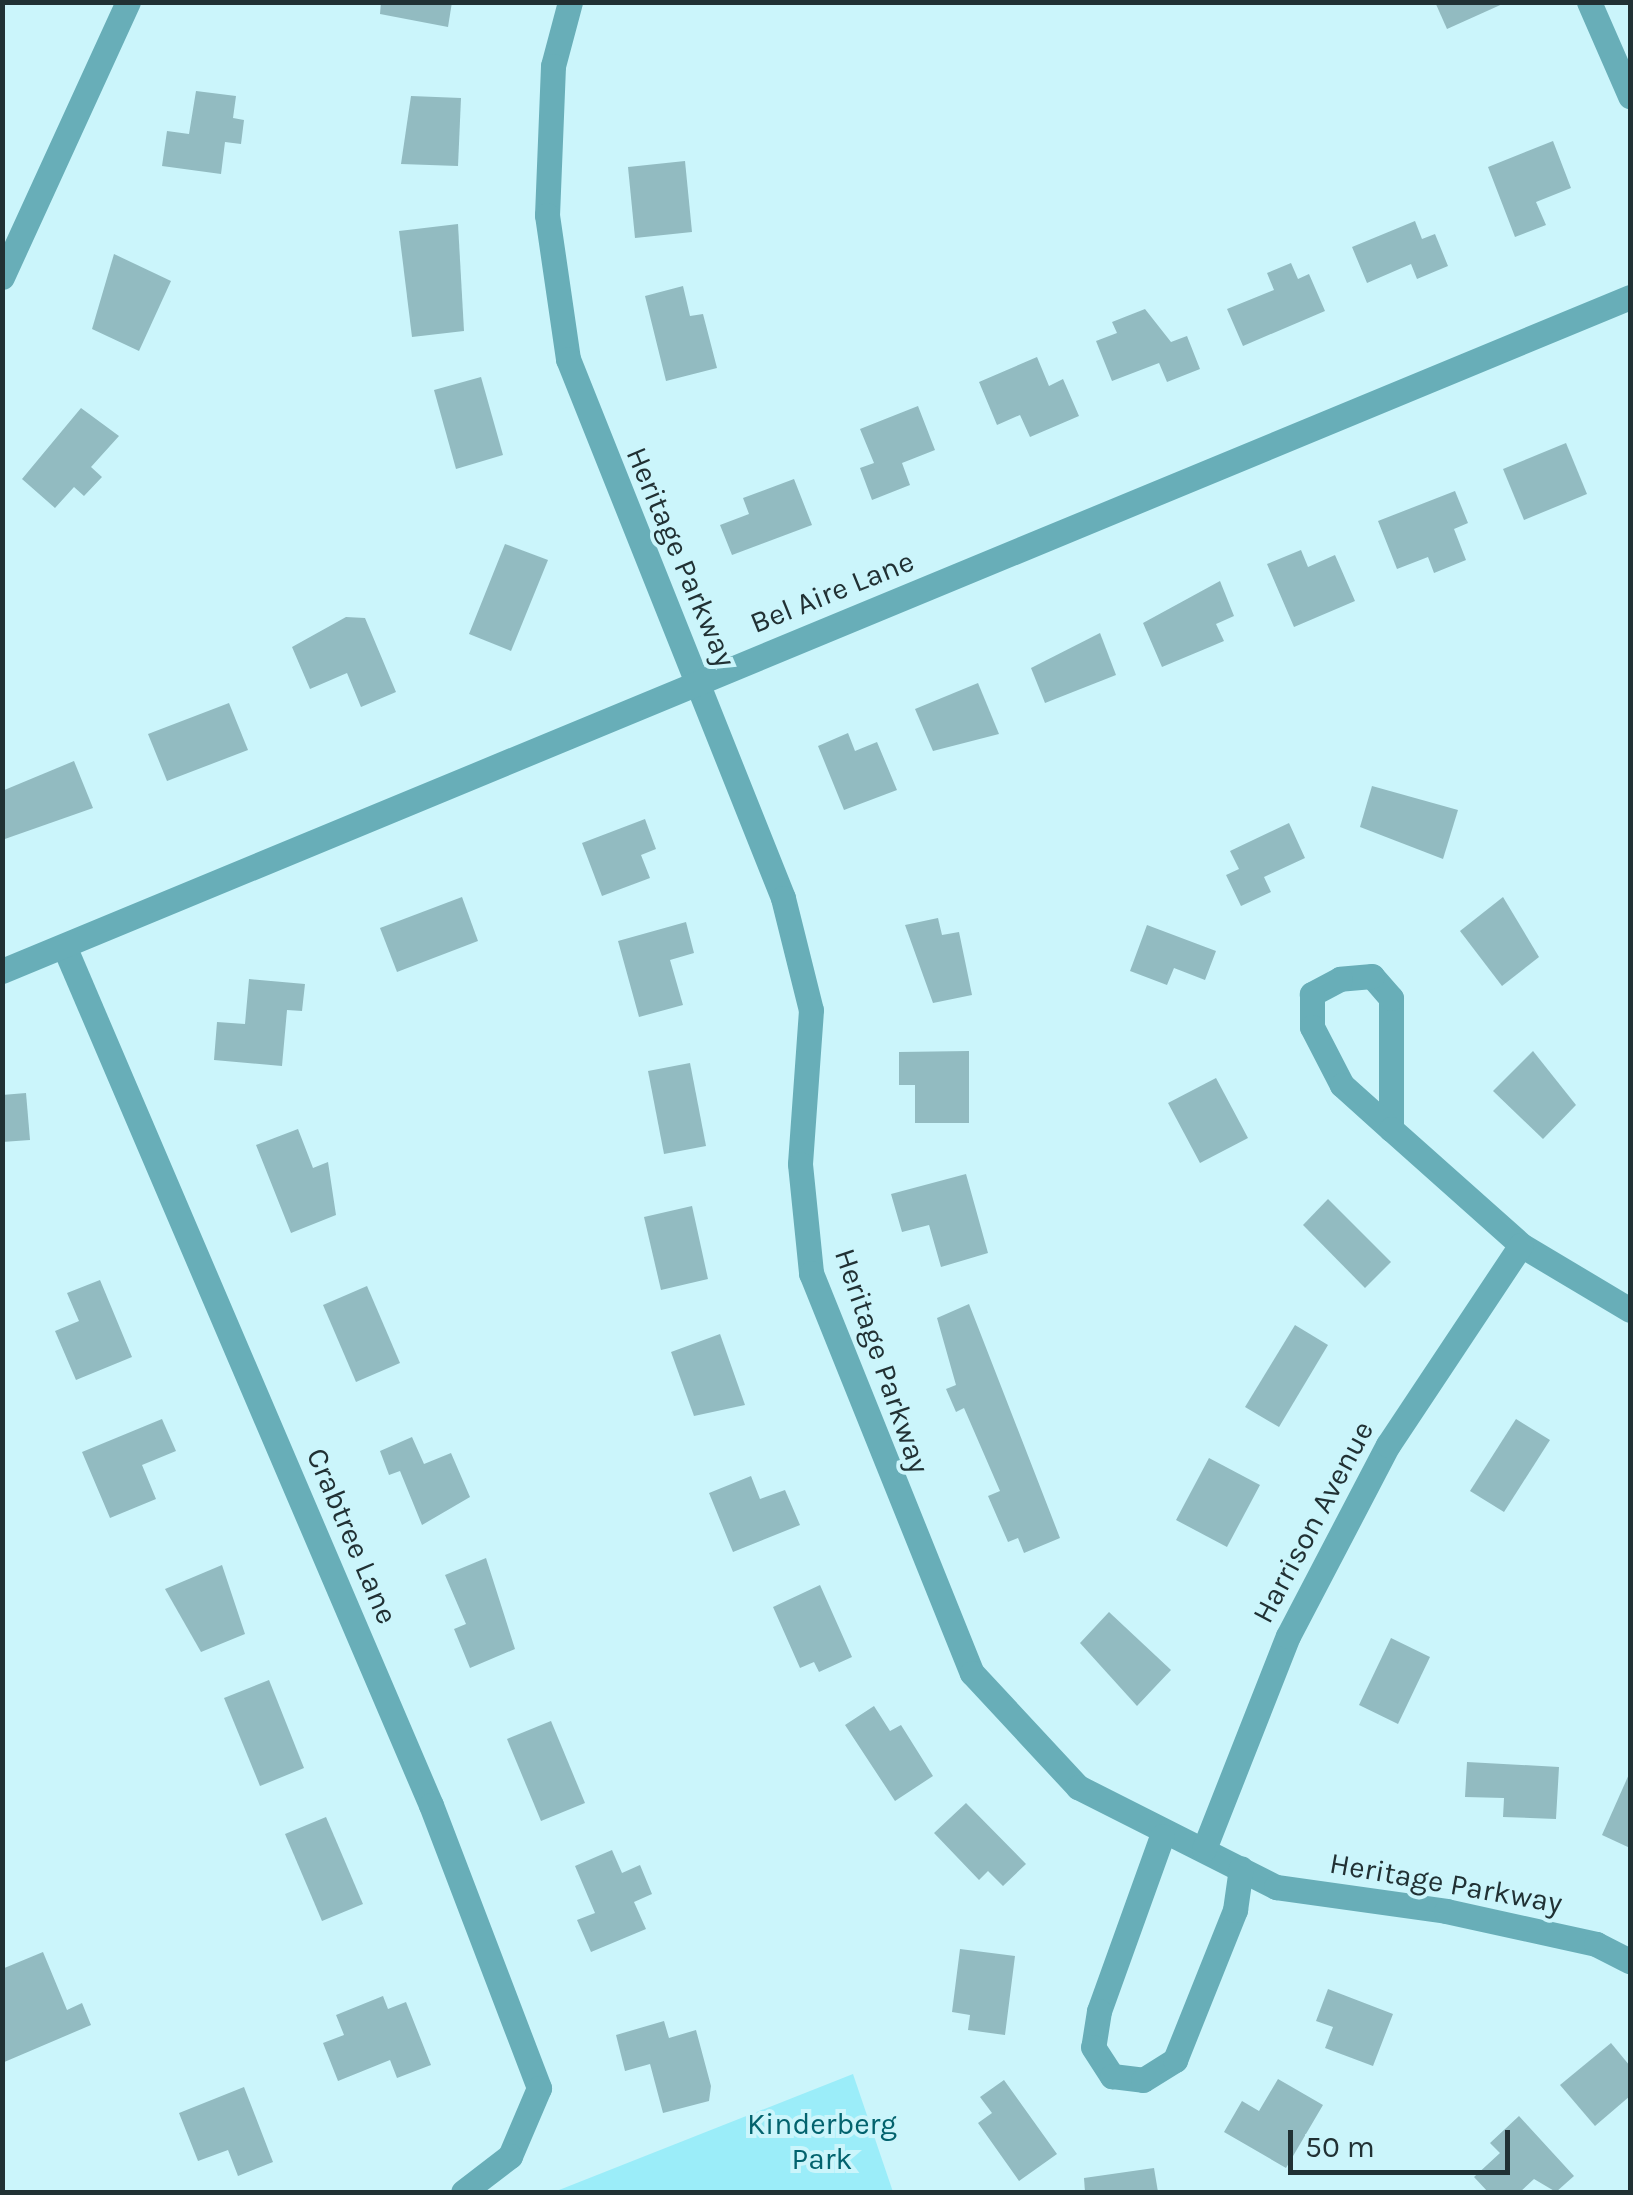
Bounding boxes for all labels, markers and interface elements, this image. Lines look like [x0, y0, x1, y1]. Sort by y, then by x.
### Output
street label: Heritage Parkway [618, 442, 744, 672]
street label: Bel Aire Lane [745, 543, 919, 641]
street label: Heritage Parkway [827, 1244, 937, 1478]
street label: Harrison Avenue [1245, 1415, 1381, 1629]
street label: Crabtree Lane [299, 1443, 405, 1629]
street label: Heritage Parkway [1327, 1845, 1565, 1921]
park label: Kinderberg Park [747, 2106, 897, 2176]
scale bar [1293, 2110, 1516, 2172]
text: 50 m [1305, 2129, 1375, 2165]

